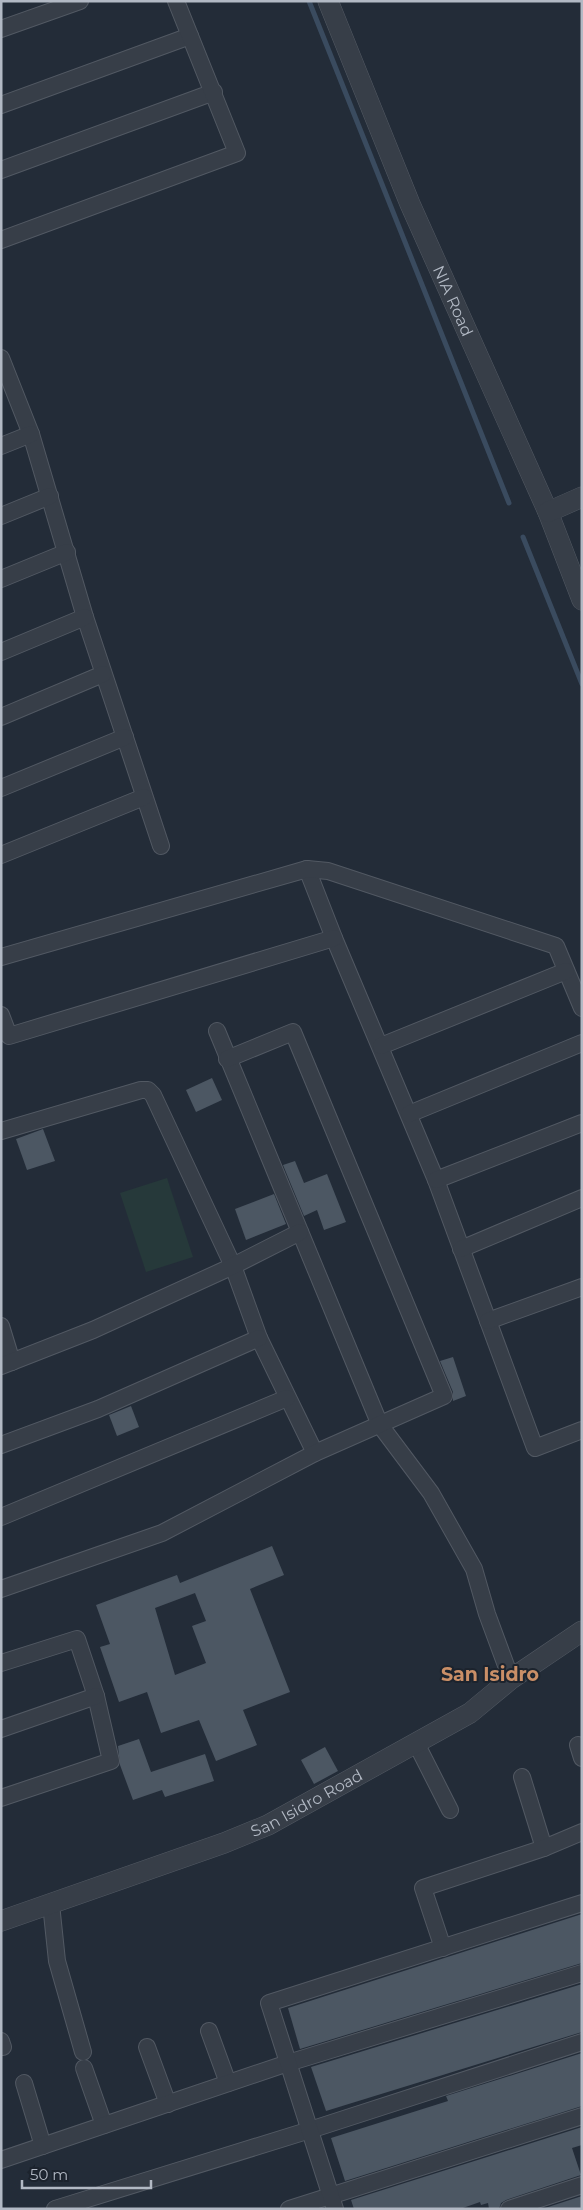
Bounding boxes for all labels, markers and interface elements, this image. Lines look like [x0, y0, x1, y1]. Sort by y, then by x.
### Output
street label: NIA Road [429, 262, 477, 339]
district label: San Isidro [441, 1663, 539, 1686]
street label: San Isidro Road [248, 1765, 366, 1841]
scale bar [22, 2158, 151, 2190]
text: 50 m [30, 2165, 68, 2184]

